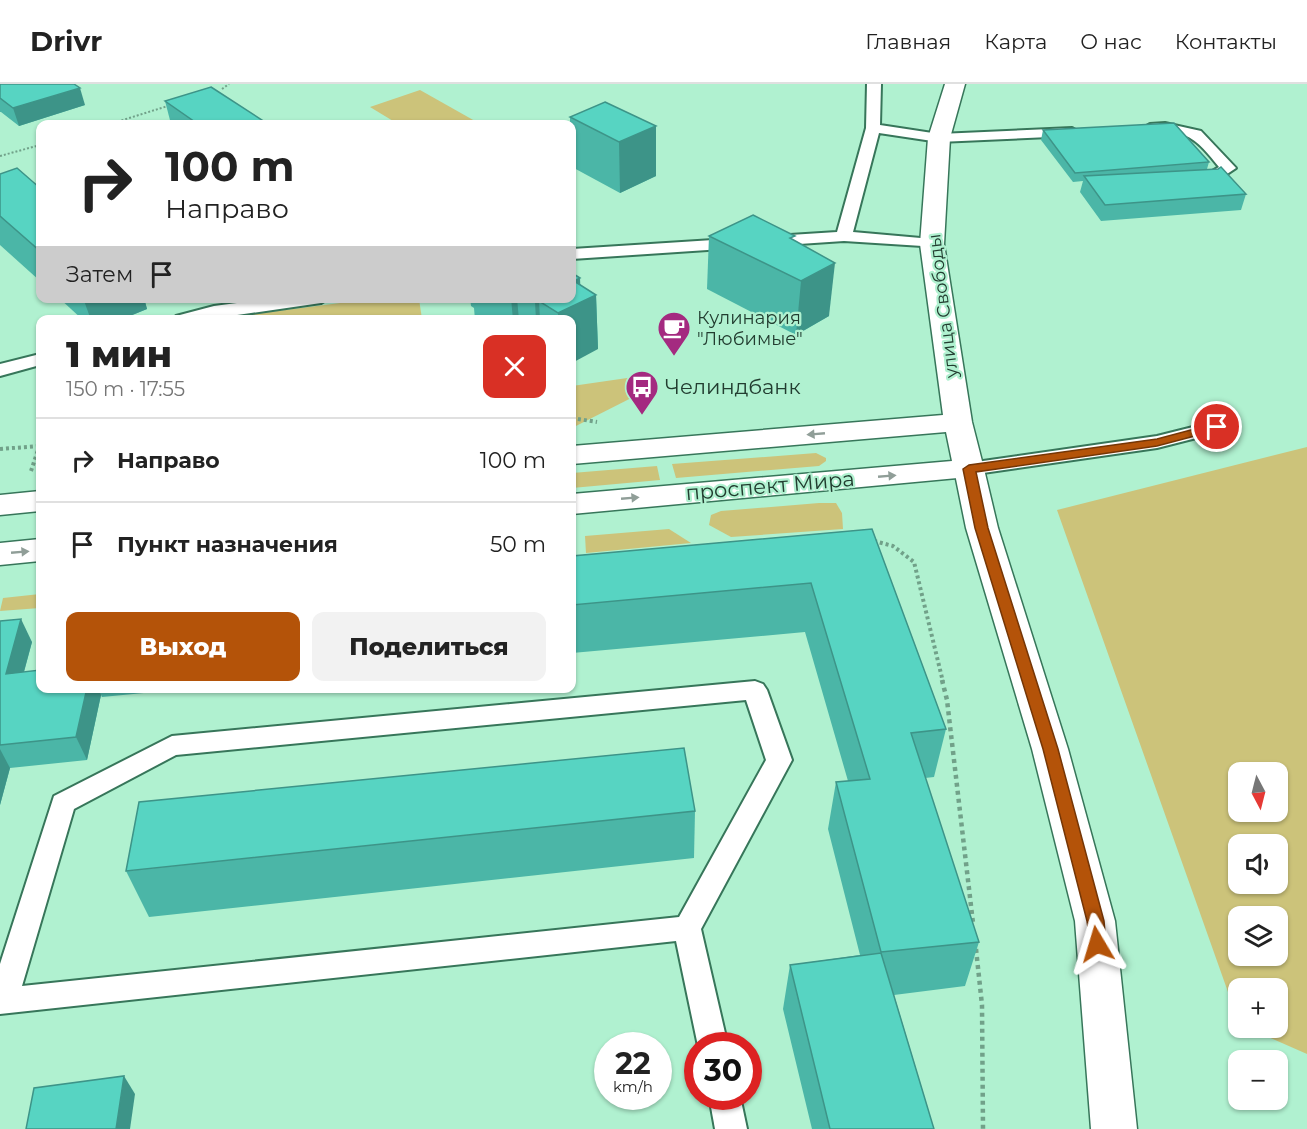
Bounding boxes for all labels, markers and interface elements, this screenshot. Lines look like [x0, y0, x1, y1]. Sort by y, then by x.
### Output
text: Drivr [30, 24, 102, 58]
text: Главная [865, 29, 951, 54]
text: Карта [984, 29, 1047, 54]
text: О нас [1080, 29, 1142, 54]
text: Контакты [1175, 29, 1277, 54]
text: 100 m [165, 140, 294, 192]
icon: right [66, 144, 144, 222]
text: Направо [165, 192, 289, 225]
street label: улица Свободы [923, 233, 963, 380]
icon: arrive [145, 258, 178, 291]
text: Затем [66, 261, 133, 288]
place label: Кулинария "Любимые" [697, 307, 803, 350]
cafe icon: Кулинария "Любимые" [656, 310, 692, 357]
text: 1 мин [66, 332, 172, 376]
button: close [483, 335, 546, 398]
bus stop icon: Челиндбанк [624, 369, 660, 416]
place label: Челиндбанк [665, 374, 801, 399]
text: 150 m · 17:55 [66, 377, 185, 401]
pin [1191, 401, 1242, 452]
icon: arrive [1200, 410, 1233, 443]
one-way arrow [807, 429, 826, 439]
icon: right [66, 444, 99, 477]
text: Направо [117, 447, 220, 474]
text: 100 m [480, 447, 546, 474]
street label: проспект Мира [684, 466, 855, 505]
one-way arrow [877, 471, 896, 481]
one-way arrow [620, 493, 639, 503]
icon: arrive [66, 528, 99, 561]
text: Пункт назначения [117, 531, 338, 558]
text: 50 m [490, 531, 546, 558]
one-way arrow [11, 547, 30, 557]
button: Выход [66, 612, 300, 681]
button: Поделиться [312, 612, 546, 681]
north arrow [1228, 762, 1288, 822]
map controls [1228, 762, 1288, 1110]
button: sound [1228, 834, 1288, 894]
button: layers [1228, 906, 1288, 966]
position arrow [1065, 912, 1129, 976]
button: + [1228, 978, 1288, 1038]
speed limit sign: 30 [684, 1032, 762, 1110]
text: 22 [615, 1045, 651, 1082]
button: − [1228, 1050, 1288, 1110]
text: km/h [613, 1077, 653, 1096]

